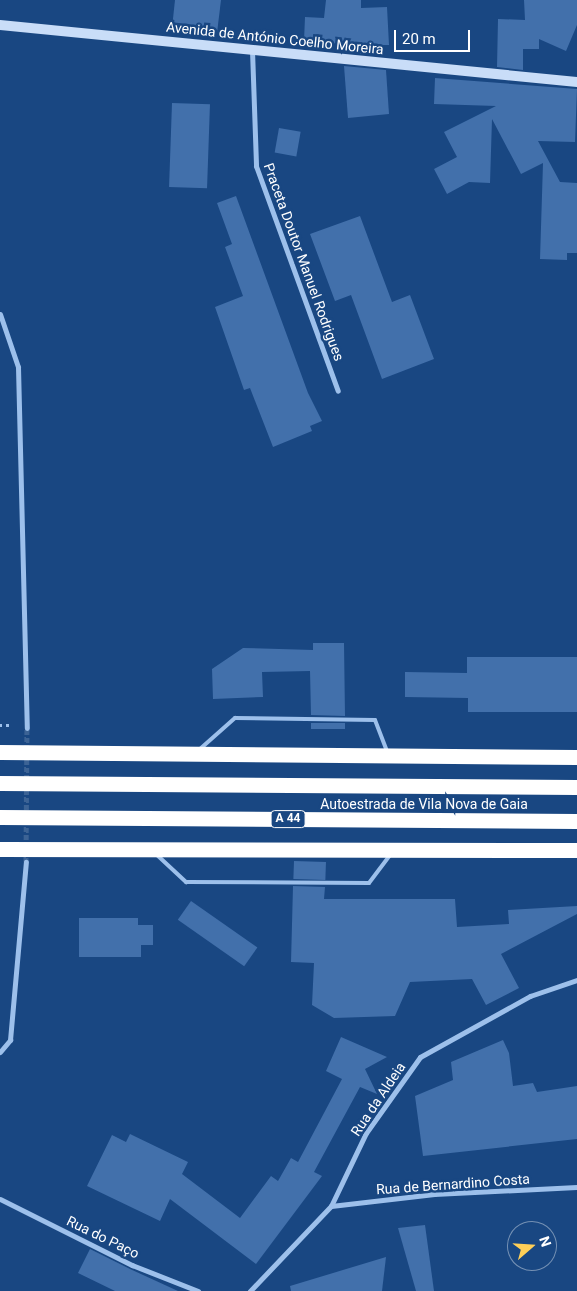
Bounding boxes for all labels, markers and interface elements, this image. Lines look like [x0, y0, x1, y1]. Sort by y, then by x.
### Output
street label: Avenida de António Coelho Moreira [165, 18, 385, 58]
scale bar [397, 20, 473, 52]
text: 20 m [402, 30, 436, 48]
street label: Praceta Doutor Manuel Rodrigues [260, 161, 348, 363]
street label: Autoestrada de Vila Nova de Gaia [320, 796, 528, 812]
road number: A 44 [270, 810, 306, 829]
street label: Rua da Aldeia [347, 1059, 409, 1139]
street label: Rua de Bernardino Costa [376, 1170, 530, 1198]
street label: Rua do Paço [64, 1212, 142, 1262]
north arrow [507, 1221, 557, 1271]
text: N [536, 1234, 554, 1249]

